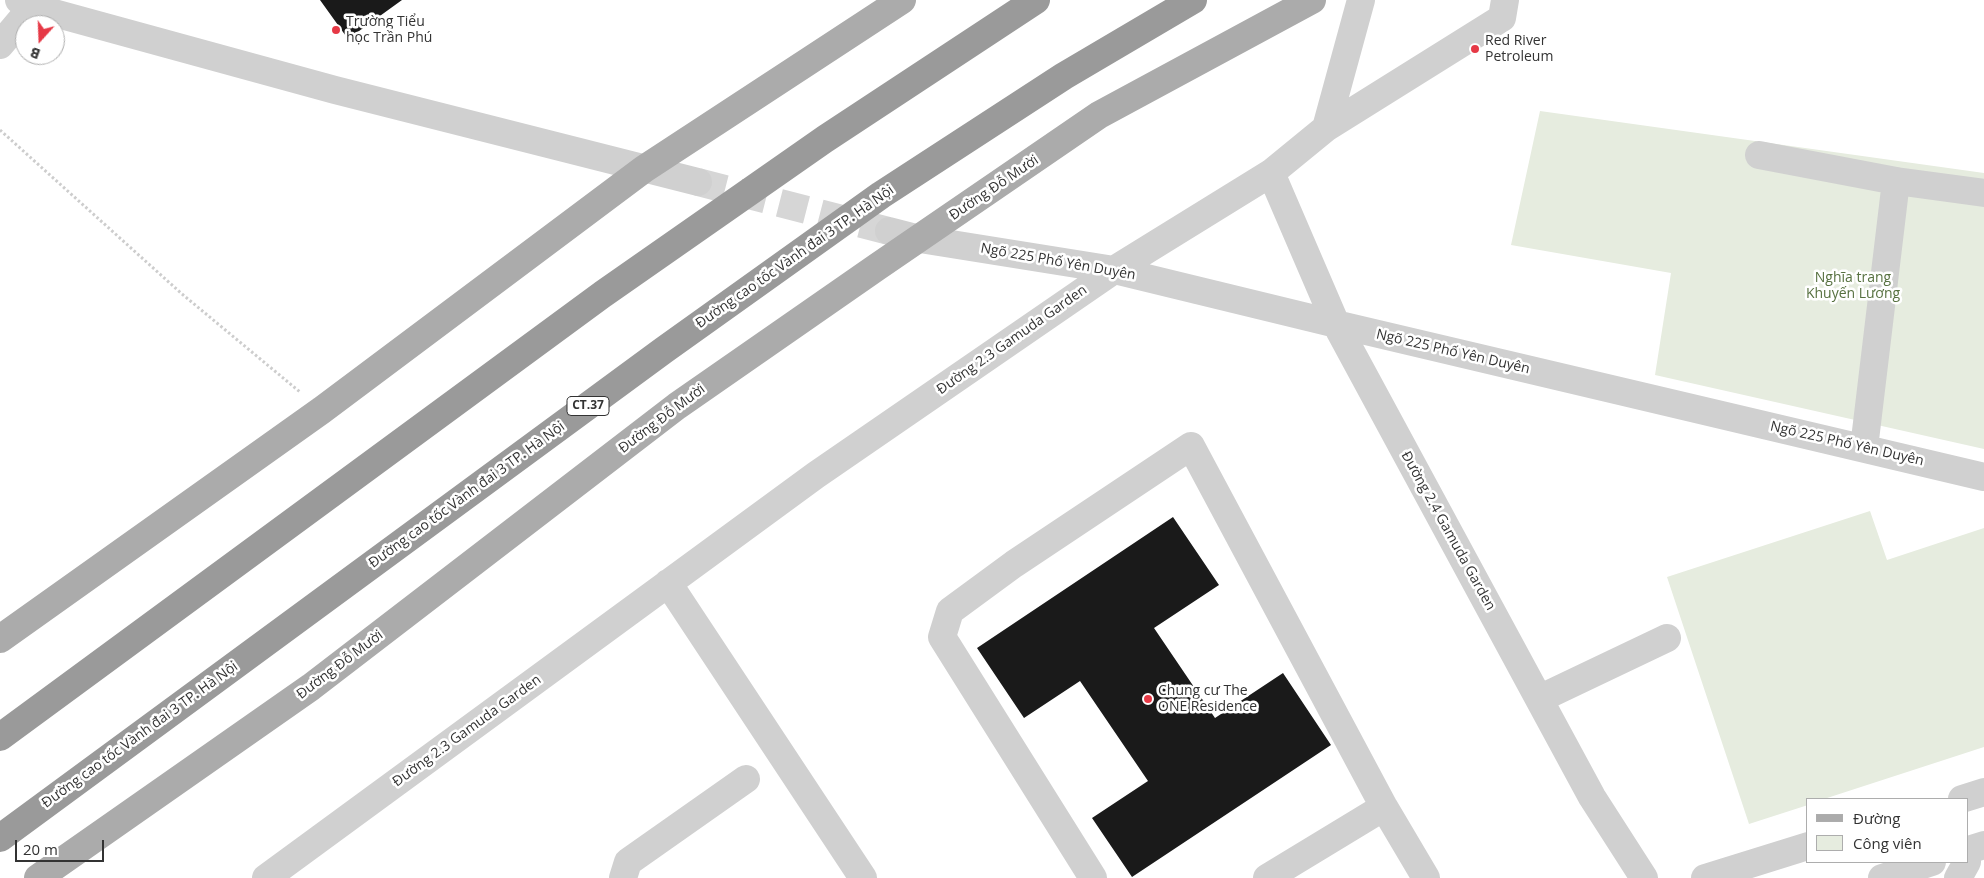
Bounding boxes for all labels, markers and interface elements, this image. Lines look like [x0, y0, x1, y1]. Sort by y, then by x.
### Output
place label: Trường Tiểu học Trần Phú [346, 14, 432, 46]
north arrow [15, 15, 65, 65]
marker: Trường Tiểu học Trần Phú [330, 24, 342, 36]
place label: Red River Petroleum [1485, 33, 1553, 65]
text: B [27, 43, 43, 64]
marker: Red River Petroleum [1469, 43, 1481, 55]
street label: Đường Đỗ Mười [946, 152, 1042, 224]
street label: Đường cao tốc Vành đai 3 TP. Hà Nội [693, 182, 897, 332]
street label: Ngõ 225 Phố Yên Duyên [979, 240, 1137, 284]
park label: Nghĩa trang Khuyến Lương [1806, 270, 1900, 302]
street label: Đường 2.3 Gamuda Garden [934, 282, 1090, 398]
street label: Ngõ 225 Phố Yên Duyên [1375, 326, 1531, 378]
street label: Đường Đỗ Mười [615, 381, 709, 457]
road number: CT.37 [567, 396, 609, 416]
street label: Đường cao tốc Vành đai 3 TP. Hà Nội [366, 418, 568, 572]
street label: Ngõ 225 Phố Yên Duyên [1769, 418, 1925, 470]
street label: Đường 2.4 Gamuda Garden [1397, 449, 1499, 613]
street label: Đường Đỗ Mười [293, 627, 387, 703]
street label: Đường cao tốc Vành đai 3 TP. Hà Nội [39, 658, 241, 812]
street label: Đường 2.3 Gamuda Garden [390, 672, 544, 790]
place label: Chung cư The ONE Residence [1158, 683, 1257, 716]
marker: Chung cư The ONE Residence [1142, 693, 1154, 705]
legend [1806, 798, 1969, 863]
text: Đường [1853, 808, 1900, 828]
scale bar [18, 830, 106, 862]
text: Công viên [1853, 833, 1922, 853]
text: 20 m [23, 839, 58, 859]

